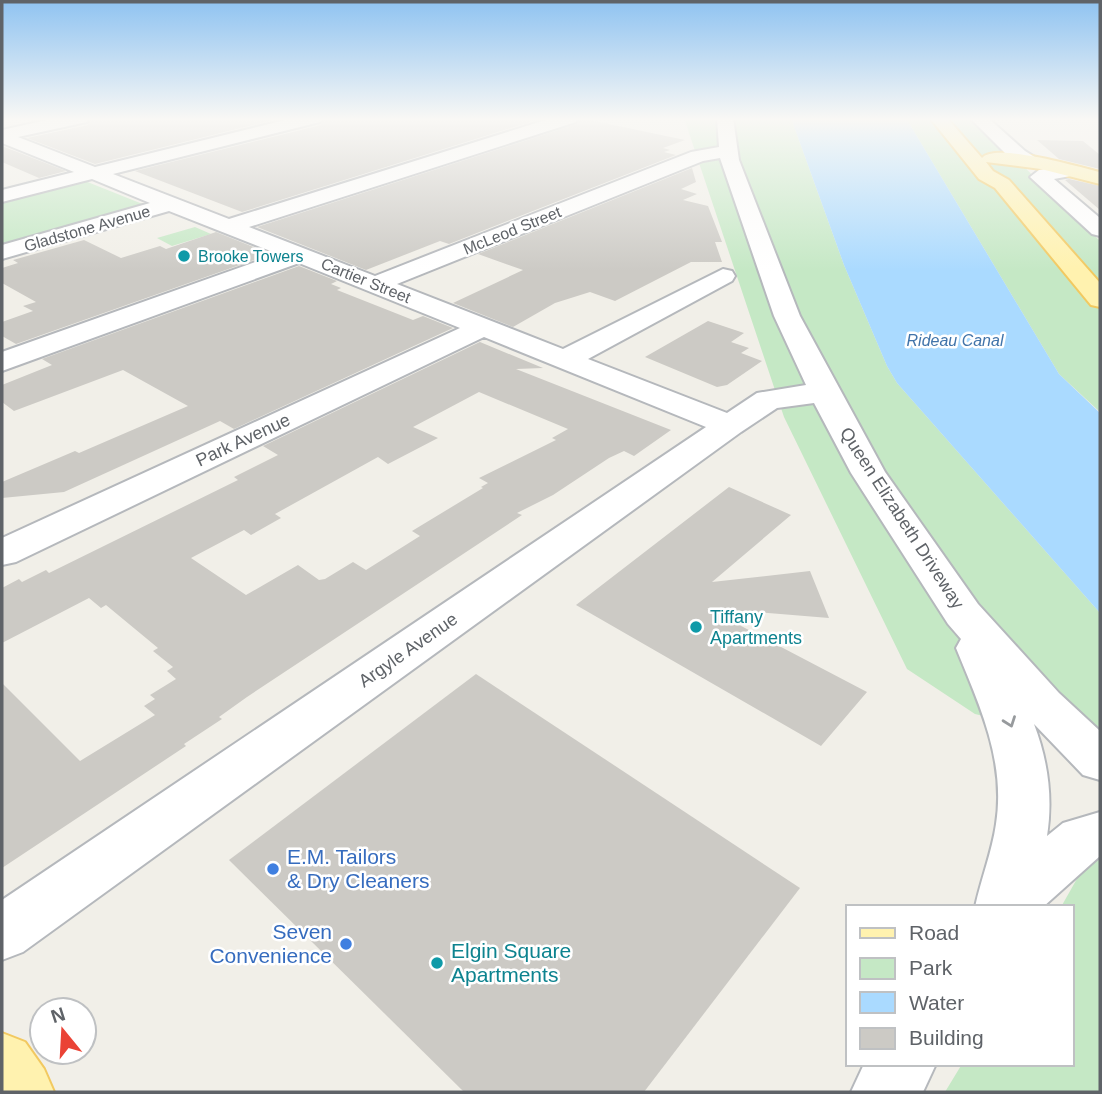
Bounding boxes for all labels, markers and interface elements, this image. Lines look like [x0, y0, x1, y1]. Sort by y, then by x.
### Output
street label: Gladstone Avenue [22, 202, 152, 255]
street label: McLeod Street [461, 203, 564, 258]
marker: Brooke Towers [176, 248, 192, 264]
place label: Brooke Towers [198, 248, 304, 265]
street label: Cartier Street [319, 255, 414, 306]
water label: Rideau Canal [907, 332, 1004, 349]
street label: Park Avenue [193, 409, 293, 471]
street label: Queen Elizabeth Driveway [836, 424, 968, 612]
place label: Tiffany Apartments [710, 607, 802, 648]
street label: Argyle Avenue [355, 609, 461, 691]
marker: Tiffany Apartments [688, 619, 704, 635]
one-way arrow [1001, 715, 1015, 727]
place label: E.M. Tailors & Dry Cleaners [287, 845, 429, 892]
marker: E.M. Tailors & Dry Cleaners [265, 861, 281, 877]
legend [846, 905, 1074, 1066]
place label: Seven Convenience [209, 920, 332, 967]
text: Road [909, 921, 959, 944]
marker: Seven Convenience [338, 936, 354, 952]
place label: Elgin Square Apartments [451, 939, 571, 986]
marker: Elgin Square Apartments [429, 955, 445, 971]
text: Park [909, 956, 953, 979]
text: Water [909, 991, 964, 1014]
north arrow [28, 996, 98, 1066]
text: N [48, 1003, 68, 1027]
text: Building [909, 1026, 984, 1049]

